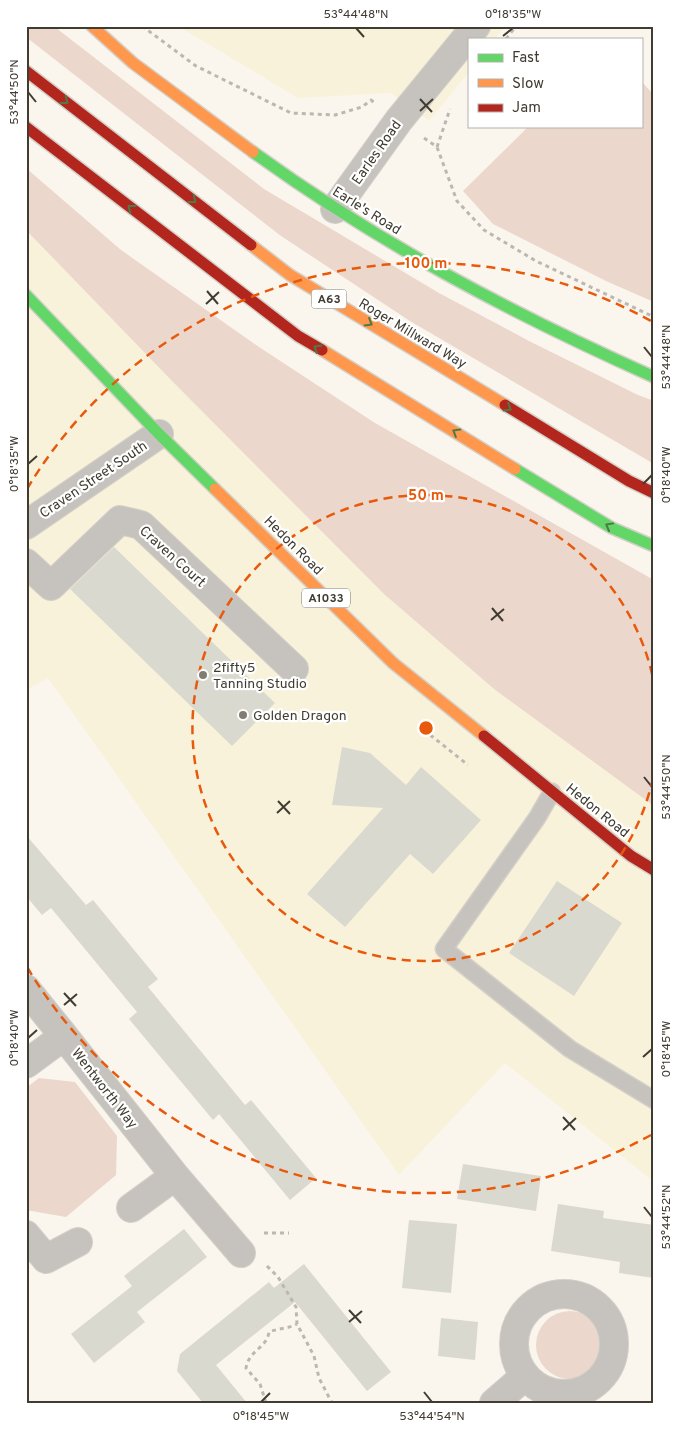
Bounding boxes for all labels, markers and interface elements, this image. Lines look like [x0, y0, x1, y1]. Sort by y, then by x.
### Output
text: 53°44'48"N [323, 7, 389, 23]
text: 0°18'35"W [485, 7, 541, 23]
legend [468, 38, 642, 128]
text: Fast [512, 49, 540, 68]
text: 53°44'50"N [7, 59, 23, 125]
text: Slow [512, 75, 544, 94]
one-way arrow [59, 95, 68, 103]
text: Jam [512, 99, 541, 118]
street label: Earles Road [349, 117, 406, 188]
street label: Earle's Road [329, 183, 404, 239]
one-way arrow [187, 195, 196, 203]
one-way arrow [127, 205, 137, 214]
text: 100 m [405, 255, 447, 274]
road number: A63 [312, 290, 346, 308]
street label: Roger Millward Way [355, 295, 469, 373]
one-way arrow [364, 317, 373, 327]
text: 53°44'48"N [659, 324, 675, 390]
one-way arrow [313, 344, 322, 354]
one-way arrow [503, 401, 512, 411]
one-way arrow [452, 429, 461, 439]
text: 0°18'35"W [7, 436, 23, 492]
street label: Craven Street South [37, 438, 151, 523]
text: 0°18'40"W [659, 446, 675, 504]
text: 50 m [408, 487, 444, 506]
street label: Hedon Road [260, 513, 326, 579]
one-way arrow [606, 522, 615, 532]
street label: Craven Court [135, 523, 209, 591]
road number: A1033 [302, 588, 350, 608]
place label: 2fifty5 Tanning Studio [213, 660, 307, 693]
marker: 2fifty5 Tanning Studio [197, 669, 209, 681]
place label: Golden Dragon [253, 708, 347, 725]
marker: Golden Dragon [237, 709, 249, 721]
centre of rings [417, 719, 435, 737]
text: 53°44'50"N [659, 754, 675, 820]
street label: Hedon Road [562, 780, 632, 842]
text: 0°18'40"W [7, 1009, 23, 1067]
text: 0°18'45"W [659, 1021, 675, 1077]
street label: Wentworth Way [67, 1045, 140, 1132]
text: 53°44'52"N [659, 1184, 675, 1250]
text: 0°18'45"W [233, 1409, 289, 1425]
text: 53°44'54"N [399, 1409, 465, 1425]

